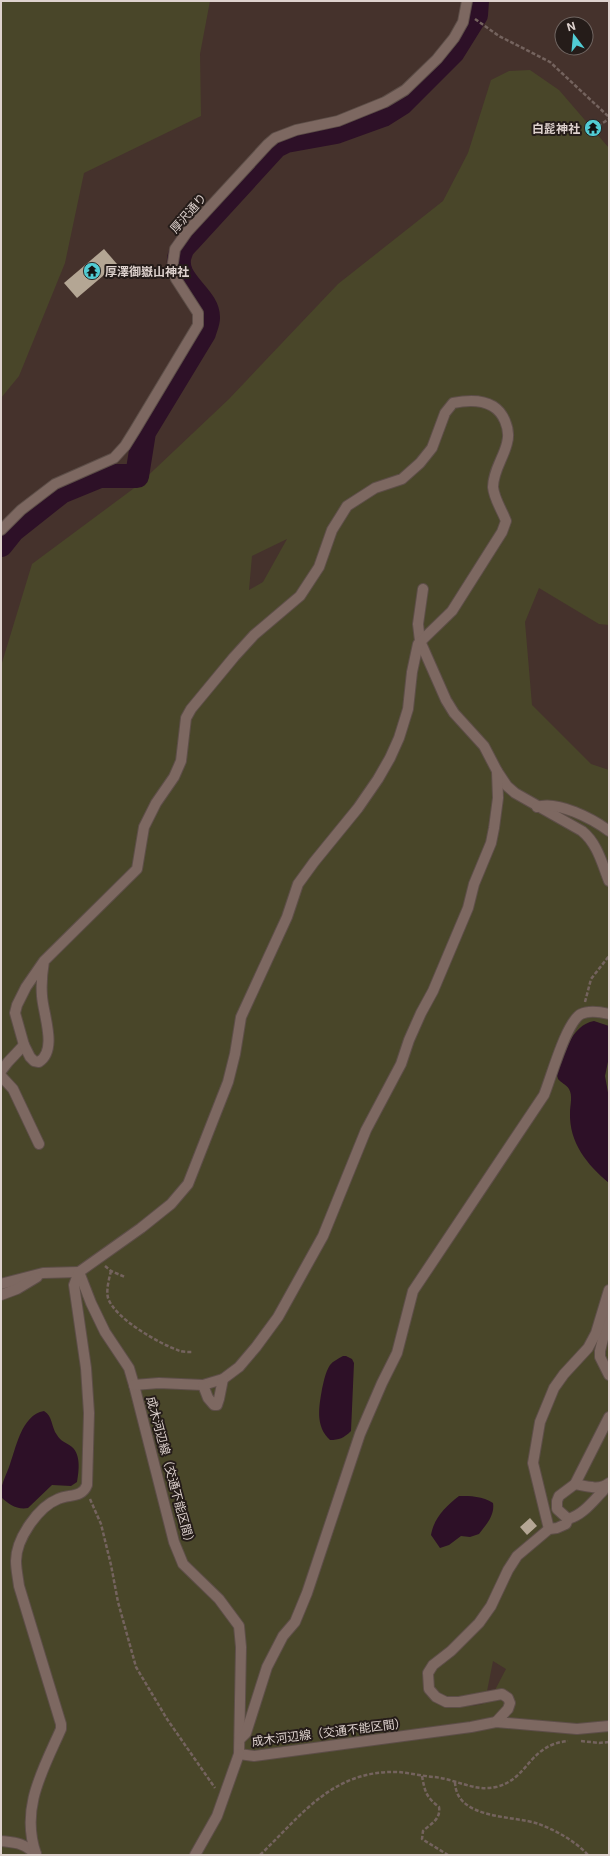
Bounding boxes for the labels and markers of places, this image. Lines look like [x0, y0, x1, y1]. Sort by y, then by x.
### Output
temple icon: 白髭神社 [583, 118, 603, 138]
place label: 白髭神社 [532, 121, 580, 136]
temple icon: 厚澤御嶽山神社 [82, 261, 102, 281]
place label: 厚澤御嶽山神社 [105, 264, 189, 279]

